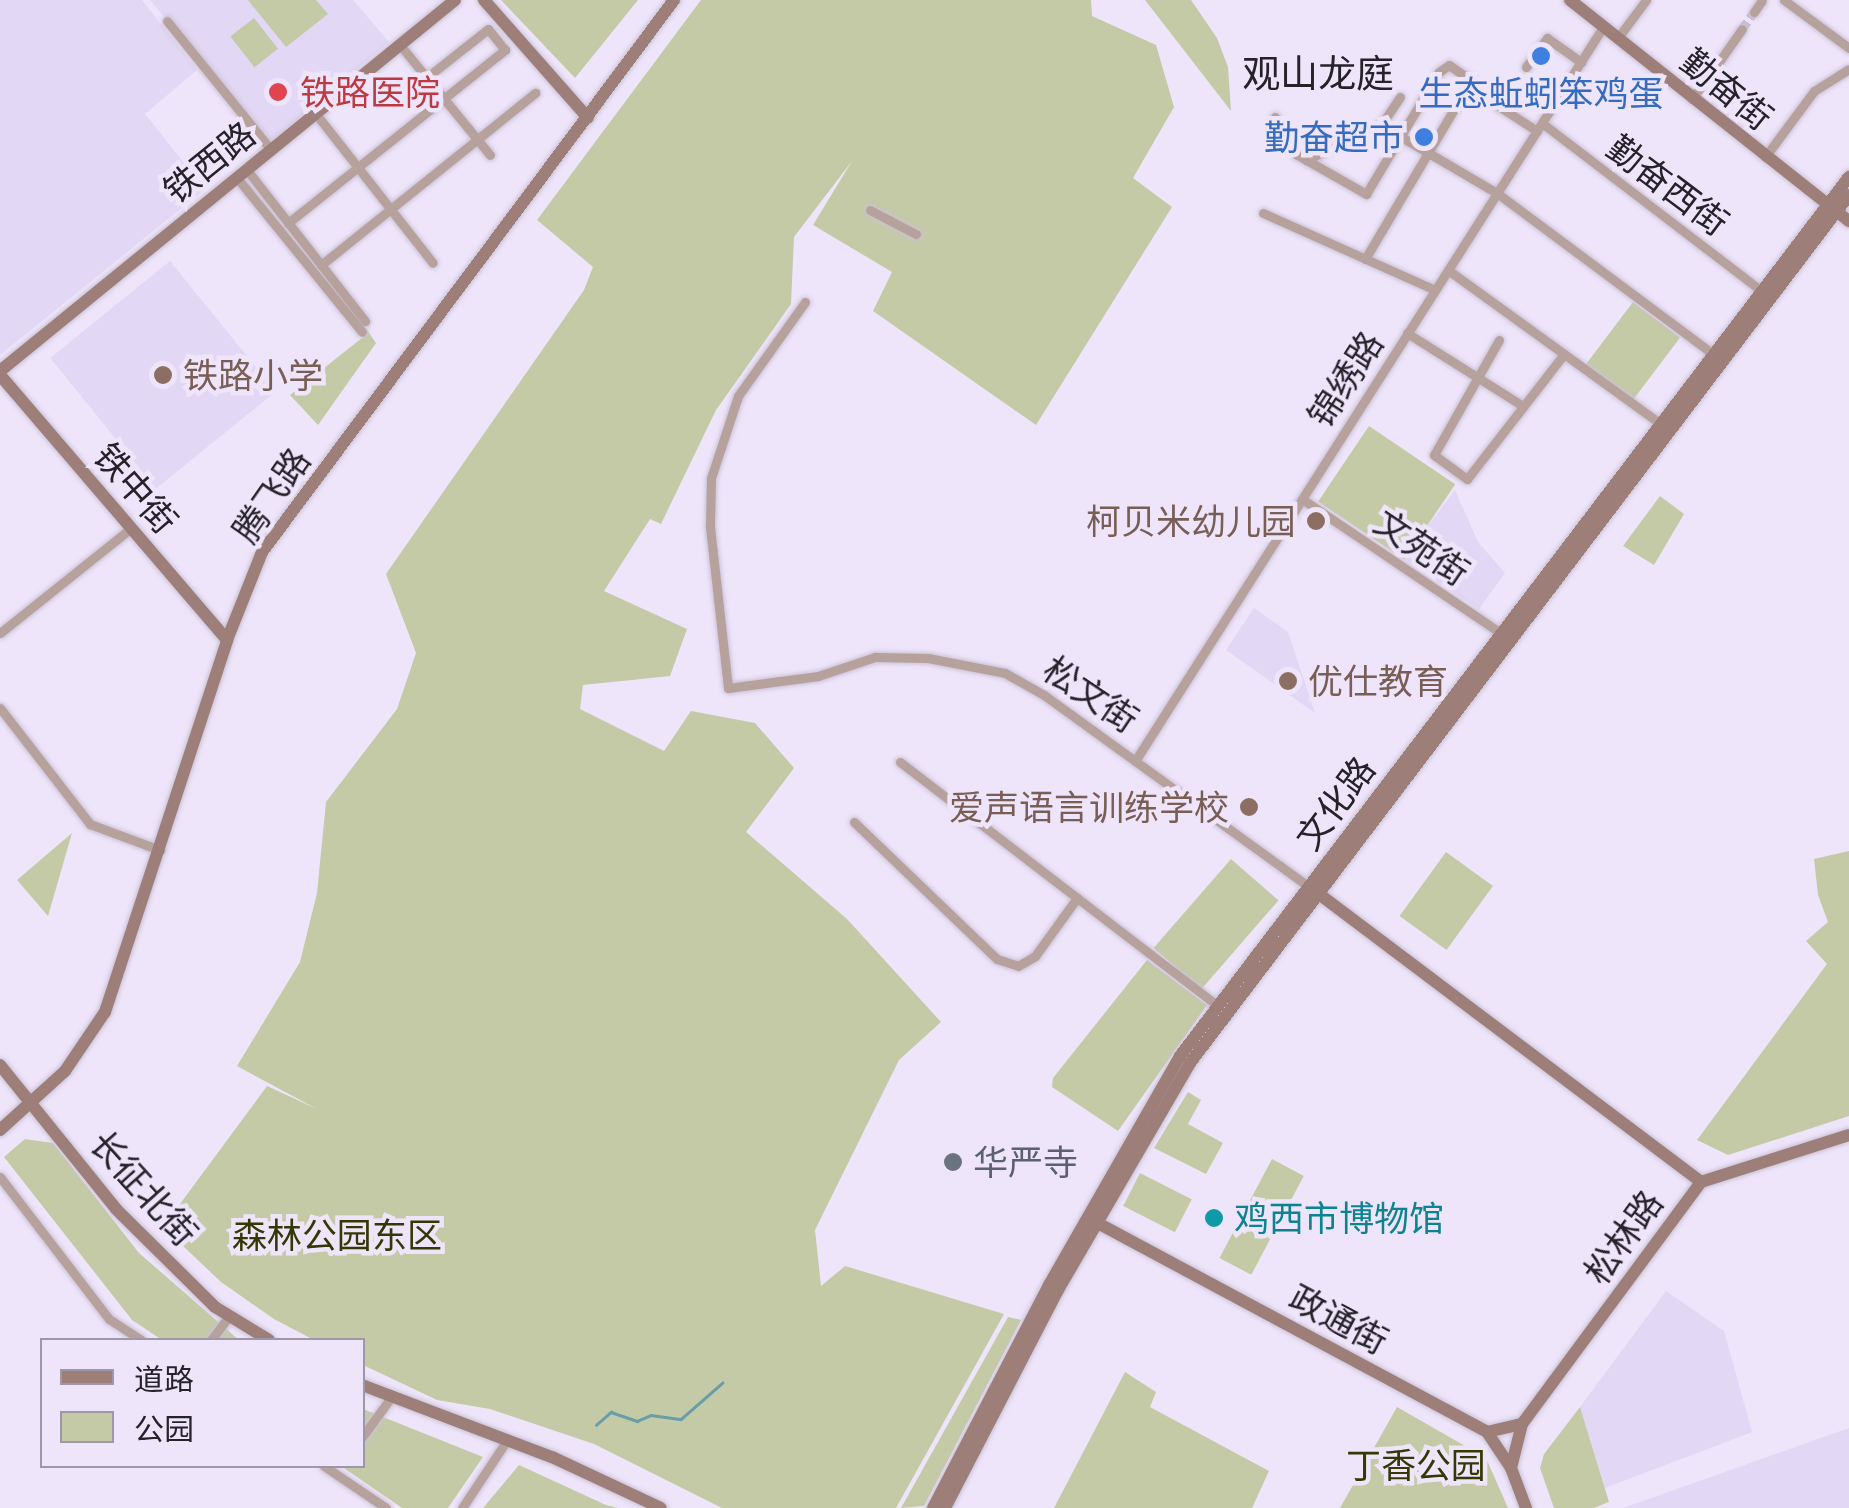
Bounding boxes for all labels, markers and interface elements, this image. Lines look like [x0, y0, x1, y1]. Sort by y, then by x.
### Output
street label: 勤奋街 [1673, 40, 1781, 138]
marker: 生态蚯蚓笨鸡蛋 [1530, 45, 1552, 67]
district label: 观山龙庭 [1242, 51, 1394, 97]
place label: 铁路医院 [300, 71, 440, 113]
place label: 生态蚯蚓笨鸡蛋 [1419, 72, 1663, 114]
marker: 铁路医院 [265, 79, 291, 105]
street label: 铁西路 [155, 113, 263, 211]
place label: 勤奋超市 [1264, 116, 1404, 158]
marker: 勤奋超市 [1413, 126, 1435, 148]
street label: 勤奋西街 [1599, 126, 1737, 244]
street label: 锦绣路 [1299, 324, 1391, 434]
place label: 铁路小学 [183, 354, 323, 396]
marker: 铁路小学 [152, 364, 174, 386]
street label: 铁中街 [86, 435, 186, 541]
street label: 腾飞路 [224, 440, 318, 550]
place label: 柯贝米幼儿园 [1086, 500, 1296, 542]
street label: 文苑街 [1367, 500, 1477, 594]
marker: 柯贝米幼儿园 [1305, 510, 1327, 532]
street label: 松文街 [1036, 647, 1146, 741]
place label: 优仕教育 [1308, 660, 1448, 702]
marker: 优仕教育 [1277, 670, 1299, 692]
street label: 文化路 [1287, 748, 1383, 858]
place label: 爱声语言训练学校 [949, 786, 1229, 828]
marker: 爱声语言训练学校 [1238, 796, 1260, 818]
street label: 长征北街 [82, 1122, 206, 1254]
place label: 华严寺 [973, 1141, 1078, 1183]
marker: 华严寺 [942, 1151, 964, 1173]
street label: 松林路 [1575, 1182, 1671, 1292]
place label: 鸡西市博物馆 [1234, 1197, 1444, 1239]
marker: 鸡西市博物馆 [1203, 1207, 1225, 1229]
park label: 森林公园东区 [232, 1214, 442, 1256]
street label: 政通街 [1283, 1276, 1395, 1362]
legend [40, 1338, 365, 1468]
text: 道路 [134, 1362, 194, 1396]
text: 公园 [134, 1412, 194, 1446]
park label: 丁香公园 [1346, 1444, 1486, 1486]

